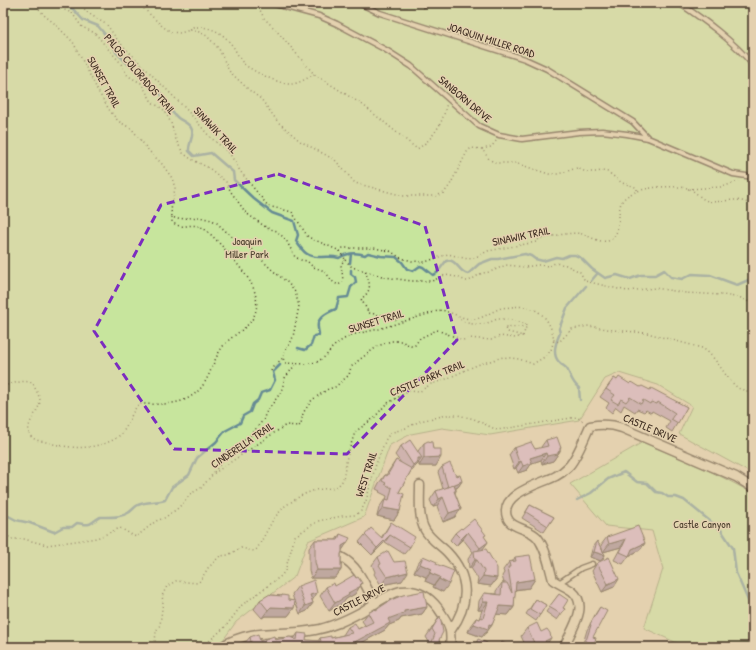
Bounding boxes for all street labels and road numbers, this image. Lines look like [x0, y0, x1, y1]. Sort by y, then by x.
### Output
street label: JOAQUIN MILLER ROAD [445, 19, 537, 61]
street label: PALOS COLORADOS TRAIL [101, 31, 179, 117]
street label: SUNSET TRAIL [84, 54, 124, 110]
street label: SANBORN DRIVE [436, 73, 495, 125]
street label: SINAWIK TRAIL [191, 104, 241, 156]
street label: SINAWIK TRAIL [491, 223, 551, 249]
street label: SUNSET TRAIL [347, 306, 405, 336]
street label: CASTLE PARK TRAIL [388, 357, 466, 399]
street label: CASTLE DRIVE [621, 410, 679, 446]
street label: CINDERELLA TRAIL [208, 419, 276, 471]
street label: WEST TRAIL [352, 450, 380, 498]
street label: CASTLE DRIVE [330, 581, 388, 619]

